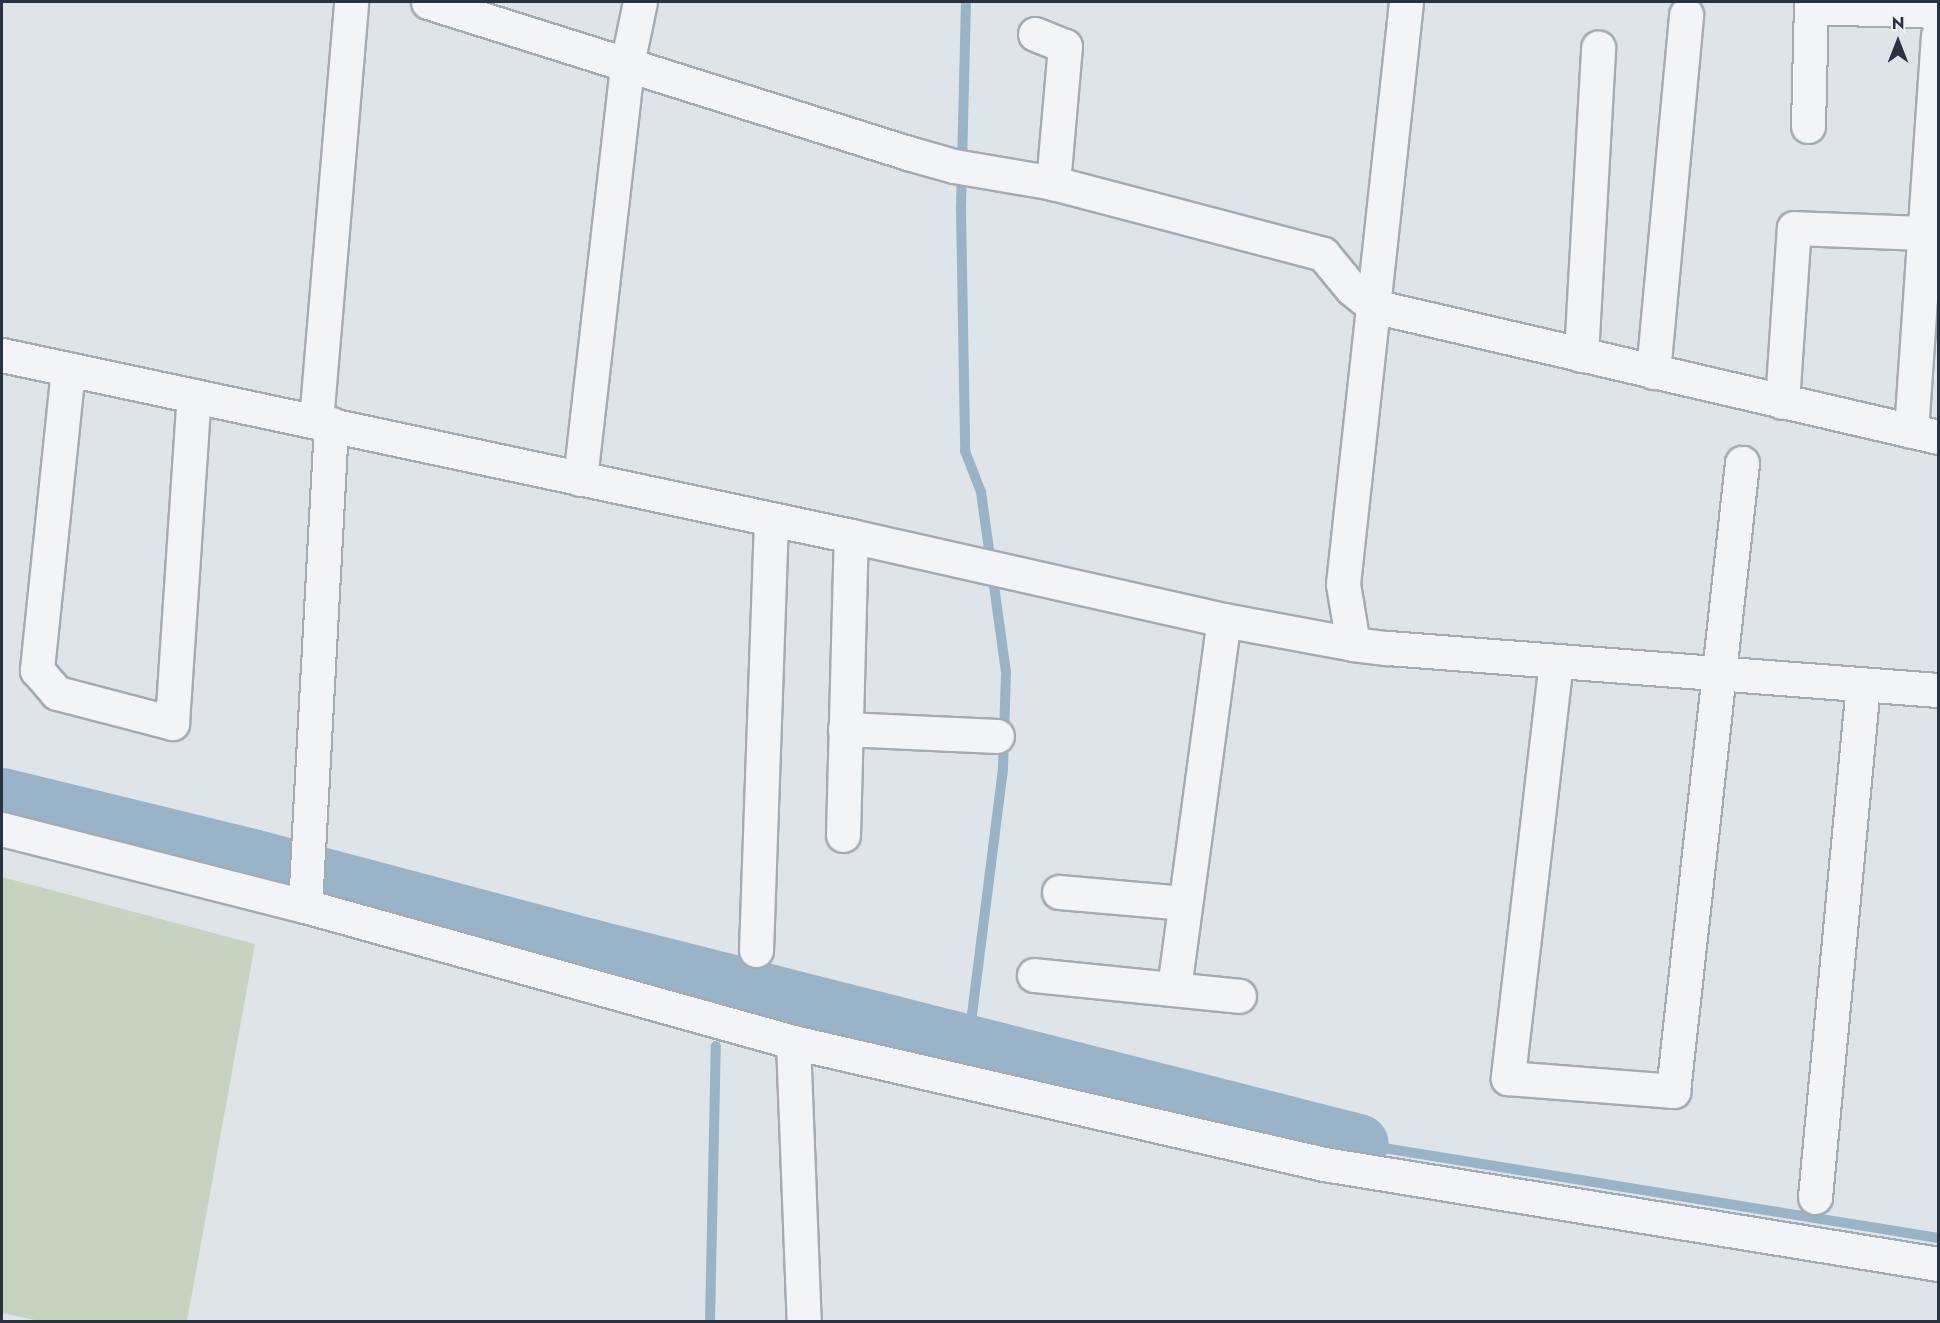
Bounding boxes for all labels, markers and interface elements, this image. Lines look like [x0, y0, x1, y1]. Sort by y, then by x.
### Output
north arrow [1868, 12, 1928, 72]
text: N [1892, 12, 1904, 35]

